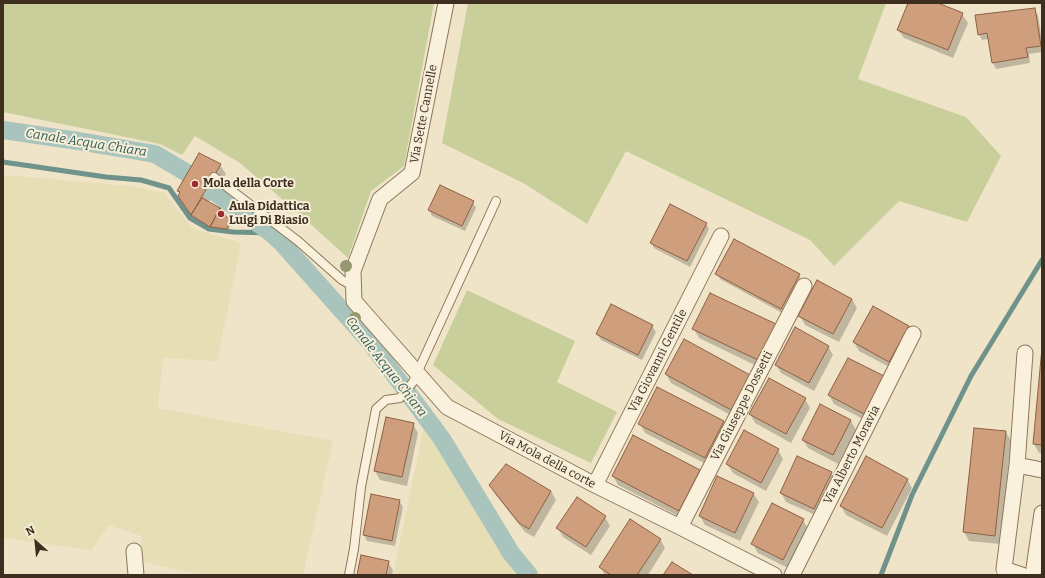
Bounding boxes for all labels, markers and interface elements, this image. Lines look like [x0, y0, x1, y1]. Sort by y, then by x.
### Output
street label: Via Sette Cannelle [407, 63, 441, 165]
water label: Canale Acqua Chiara [24, 126, 148, 160]
place label: Mola della Corte [203, 177, 294, 191]
marker: Mola della Corte [190, 179, 200, 189]
place label: Aula Didattica Luigi Di Biasio [229, 200, 309, 228]
marker: Aula Didattica Luigi Di Biasio [216, 209, 226, 219]
street label: Via Giovanni Gentile [626, 307, 690, 415]
water label: Canale Acqua Chiara [342, 314, 430, 420]
street label: Via Giuseppe Dossetti [708, 349, 776, 463]
street label: Via Alberto Moravia [821, 403, 883, 507]
street label: Via Mola della corte [496, 428, 598, 492]
north arrow [16, 522, 56, 562]
text: N [24, 523, 37, 539]

